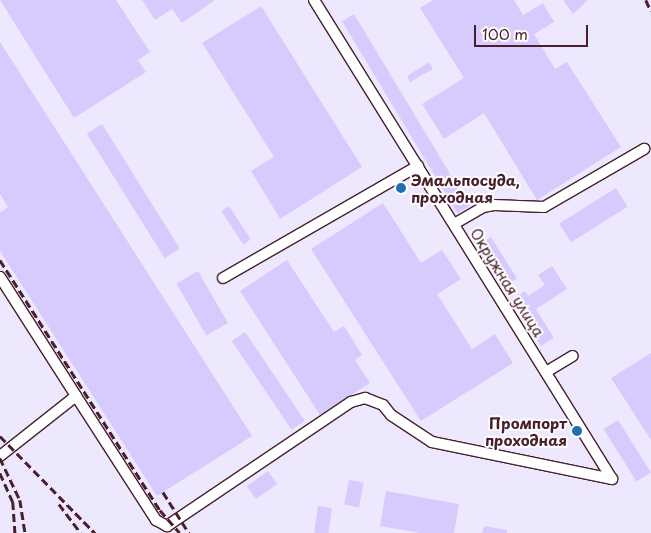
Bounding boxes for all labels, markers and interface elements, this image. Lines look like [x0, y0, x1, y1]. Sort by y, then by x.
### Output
scale bar [476, 15, 590, 47]
text: 100 m [482, 22, 528, 45]
place label: Эмальпосуда, проходная [411, 170, 520, 205]
marker: Эмальпосуда, проходная [395, 182, 407, 194]
street label: Окружная улица [467, 224, 549, 340]
place label: Промпорт проходная [485, 413, 567, 448]
marker: Промпорт проходная [571, 425, 583, 437]

